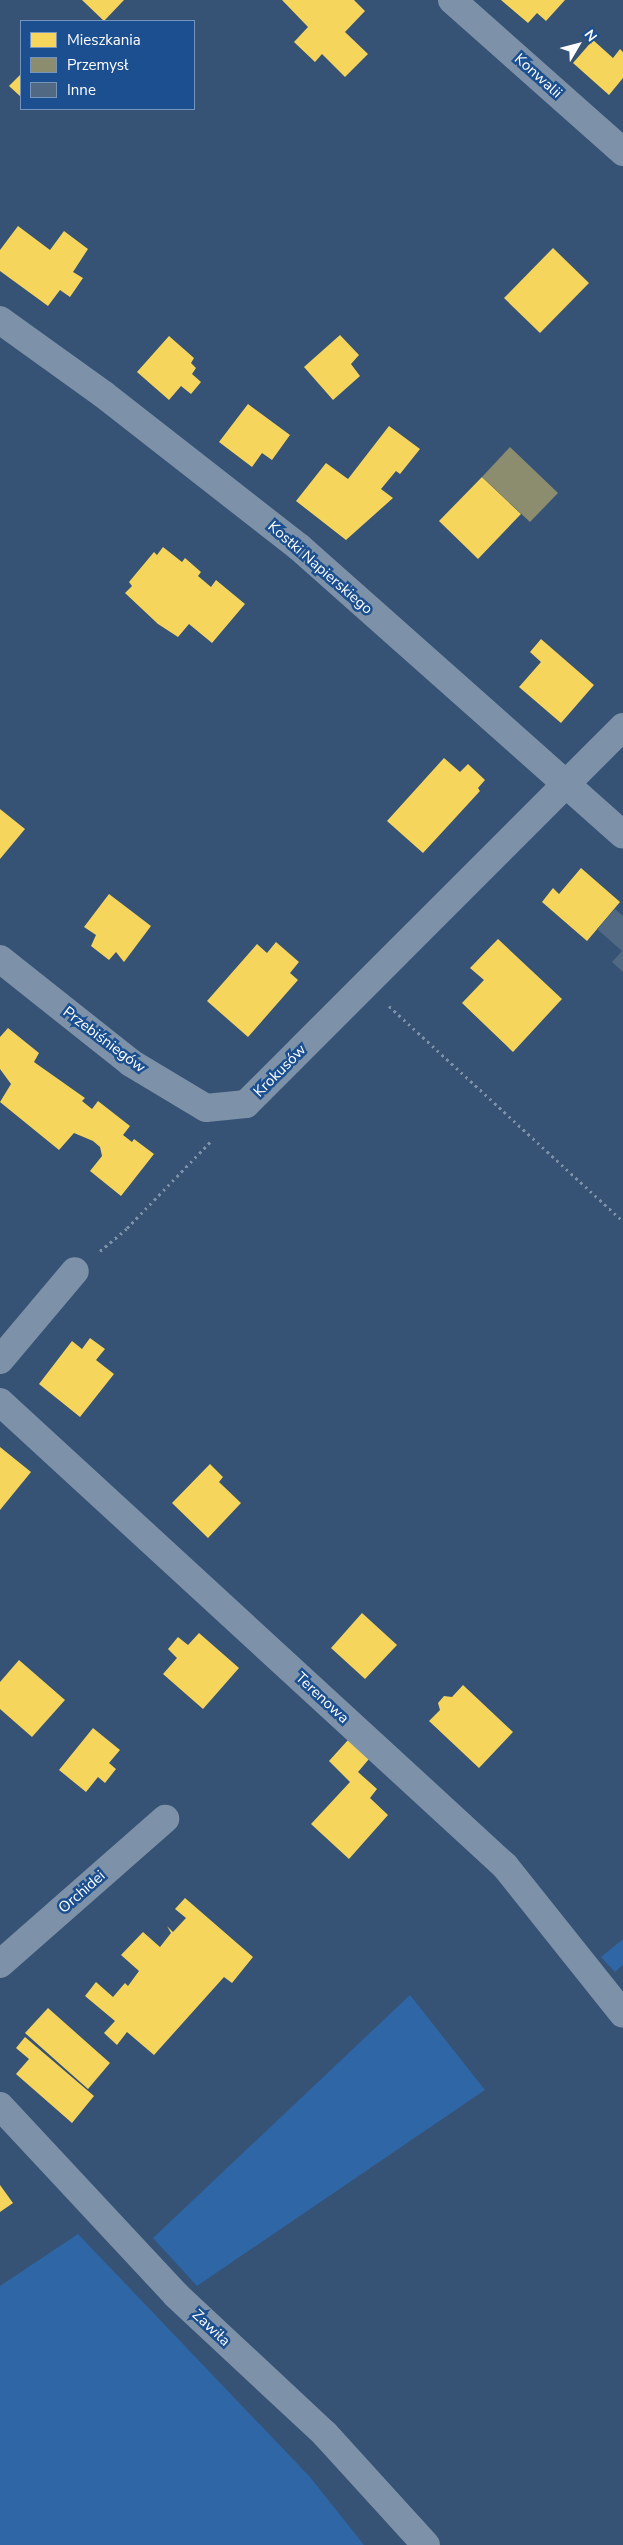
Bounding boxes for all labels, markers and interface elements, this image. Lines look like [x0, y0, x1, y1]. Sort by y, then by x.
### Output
legend [20, 20, 195, 110]
north arrow [553, 20, 603, 70]
text: N [580, 26, 601, 46]
text: Mieszkania [67, 30, 141, 50]
street label: Konwalii [510, 50, 566, 102]
text: Przemysł [67, 55, 129, 75]
text: Inne [67, 80, 96, 100]
street label: Kostki Napierskiego [264, 518, 376, 618]
street label: Przebiśniegów [59, 1003, 149, 1077]
street label: Krokusów [250, 1041, 310, 1101]
street label: Terenowa [292, 1669, 352, 1727]
street label: Orchidei [55, 1867, 109, 1917]
street label: Zawiła [188, 2306, 234, 2350]

